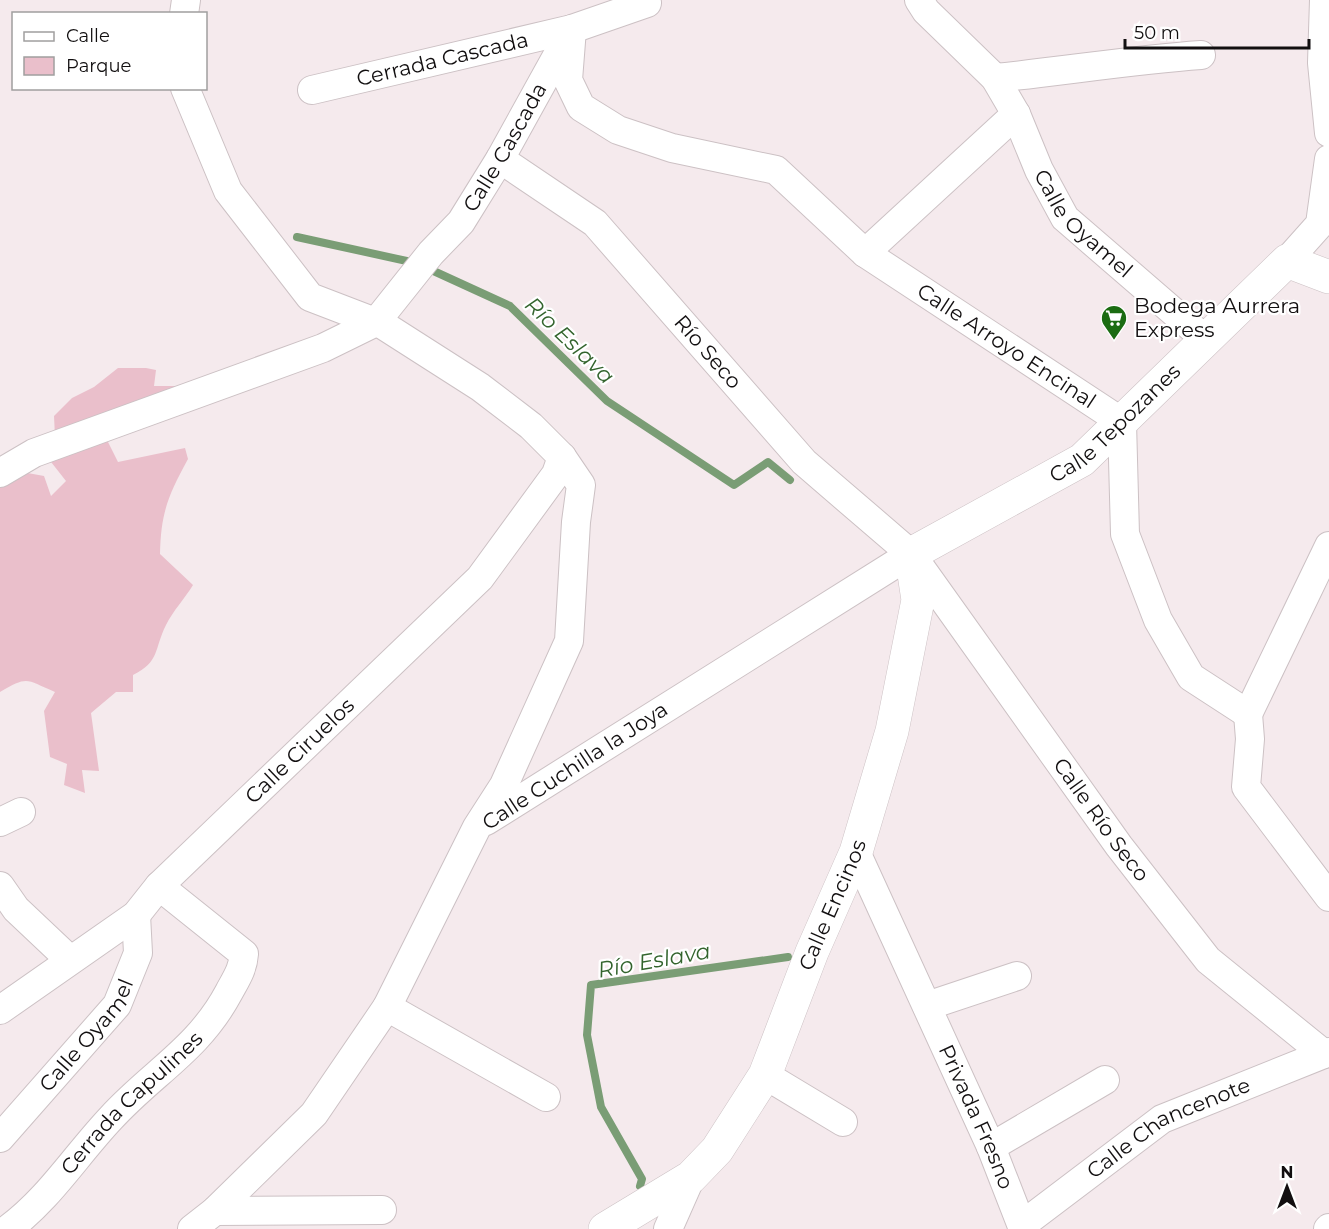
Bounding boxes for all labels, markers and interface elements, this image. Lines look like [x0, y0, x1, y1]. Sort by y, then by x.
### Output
legend [12, 12, 207, 90]
scale bar [1125, 12, 1310, 50]
text: 50 m [1134, 22, 1180, 44]
text: Calle [66, 25, 110, 47]
street label: Cerrada Cascada [354, 27, 531, 91]
text: Parque [66, 55, 132, 77]
street label: Calle Cascada [457, 78, 552, 216]
street label: Calle Oyamel [1029, 165, 1138, 283]
street label: Calle Arroyo Encinal [913, 278, 1101, 413]
water label: Río Eslava [519, 291, 620, 390]
place label: Bodega Aurrera Express [1134, 293, 1300, 342]
supermarket icon: Bodega Aurrera Express [1099, 303, 1129, 341]
street label: Río Seco [669, 310, 747, 394]
street label: Calle Tepozanes [1045, 358, 1185, 488]
street label: Calle Ciruelos [240, 693, 359, 809]
street label: Calle Cuchilla la Joya [477, 696, 672, 835]
street label: Calle Río Seco [1048, 753, 1155, 886]
street label: Calle Encinos [793, 837, 871, 974]
water label: Río Eslava [596, 937, 713, 984]
street label: Calle Oyamel [34, 975, 138, 1096]
street label: Cerrada Capulines [55, 1026, 208, 1179]
street label: Privada Fresno [934, 1040, 1019, 1193]
street label: Calle Chancenote [1082, 1072, 1254, 1184]
north arrow [1257, 1157, 1317, 1217]
text: N [1281, 1163, 1293, 1182]

